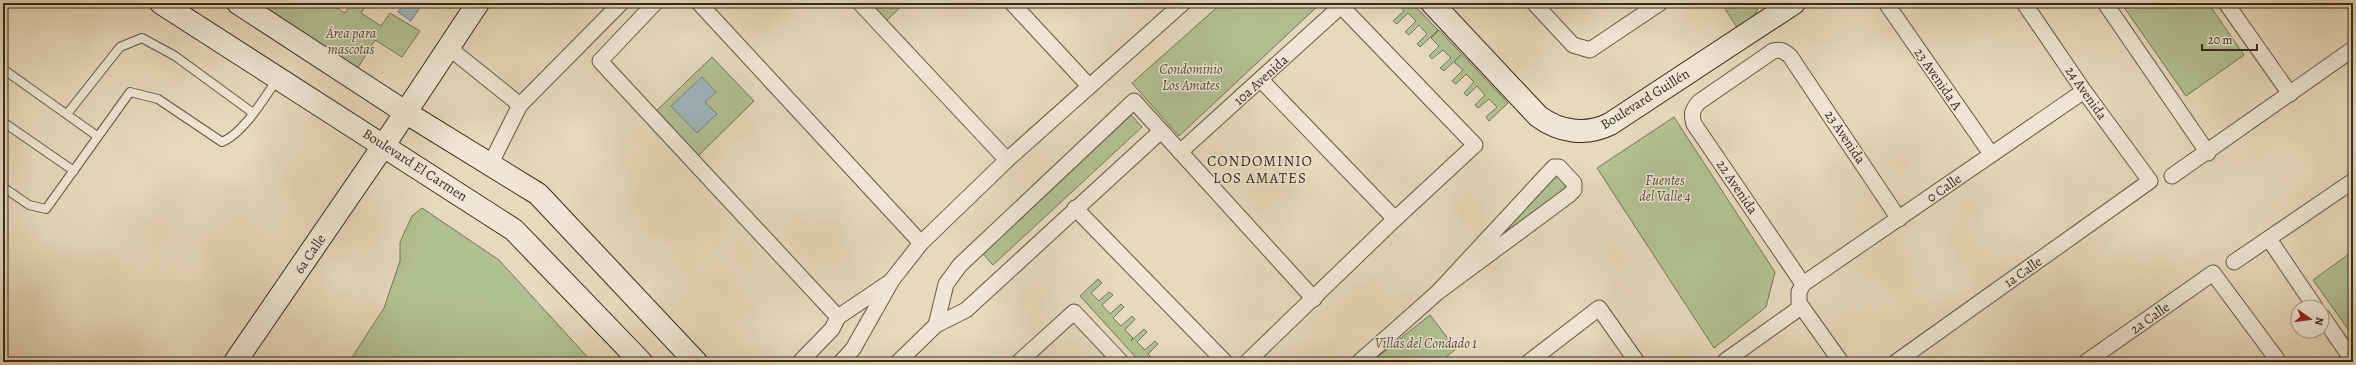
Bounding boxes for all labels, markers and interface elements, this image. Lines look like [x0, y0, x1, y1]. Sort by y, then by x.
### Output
park label: Área para mascotas [325, 24, 377, 59]
scale bar [2202, 26, 2257, 52]
text: 20 m [2208, 32, 2232, 48]
street label: 23 Avenida A [1910, 44, 1967, 115]
street label: 10a Avenida [1230, 50, 1293, 110]
park label: Condominio Los Amates [1159, 60, 1223, 95]
street label: 24 Avenida [2061, 62, 2112, 124]
street label: Boulevard Guillén [1597, 64, 1693, 134]
street label: 23 Avenida [1820, 106, 1870, 168]
street label: Boulevard El Carmen [359, 124, 471, 206]
district label: CONDOMINIO LOS AMATES [1207, 151, 1313, 188]
street label: 22 Avenida [1712, 156, 1762, 218]
street label: 0 Calle [1923, 169, 1965, 207]
park label: Fuentes del Valle 4 [1639, 171, 1691, 206]
street label: 6a Calle [290, 230, 330, 278]
street label: 1a Calle [2000, 252, 2046, 292]
street label: 2a Calle [2126, 298, 2174, 338]
north arrow [2290, 299, 2330, 339]
text: N [2311, 316, 2327, 327]
park label: Villas del Condado 1 [1375, 334, 1477, 353]

